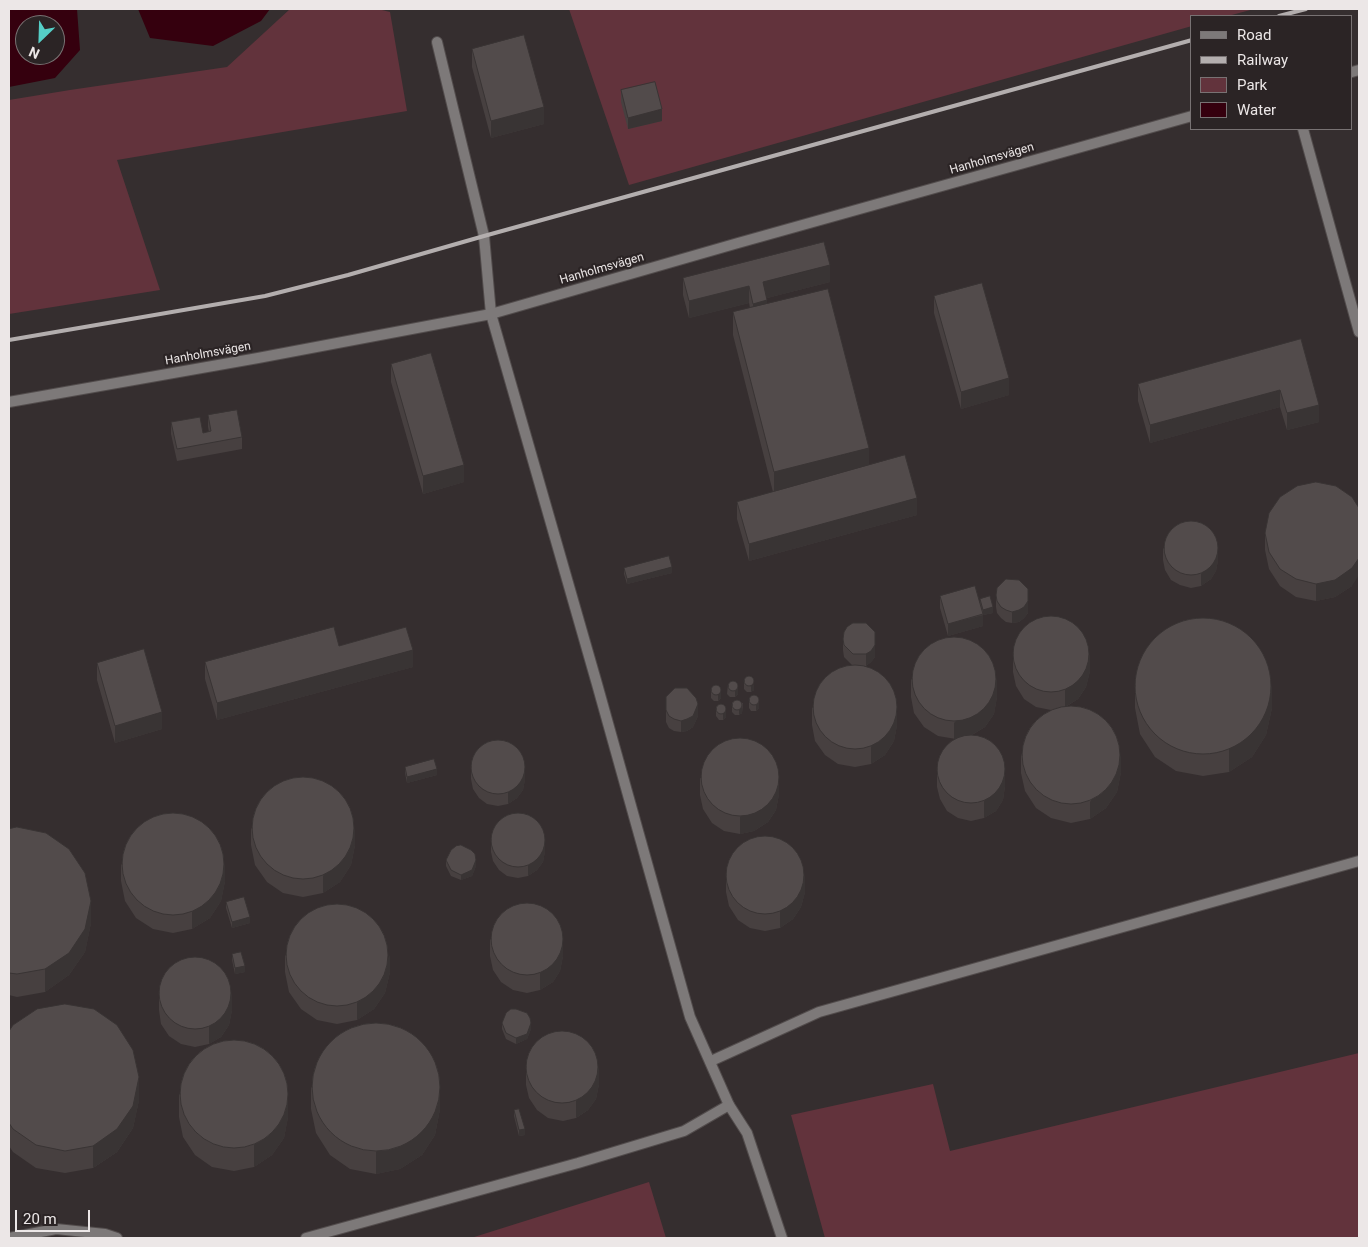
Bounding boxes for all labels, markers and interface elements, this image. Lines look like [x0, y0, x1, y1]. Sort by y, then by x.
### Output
north arrow [15, 15, 65, 65]
legend [1190, 15, 1353, 130]
text: Road [1237, 26, 1271, 44]
text: N [27, 43, 42, 62]
text: Railway [1237, 51, 1288, 69]
text: Park [1237, 76, 1267, 94]
text: Water [1237, 101, 1276, 119]
street label: Hanholmsvägen [948, 140, 1036, 178]
street label: Hanholmsvägen [558, 250, 646, 288]
street label: Hanholmsvägen [164, 339, 252, 369]
scale bar [18, 1200, 92, 1232]
text: 20 m [23, 1210, 57, 1228]

